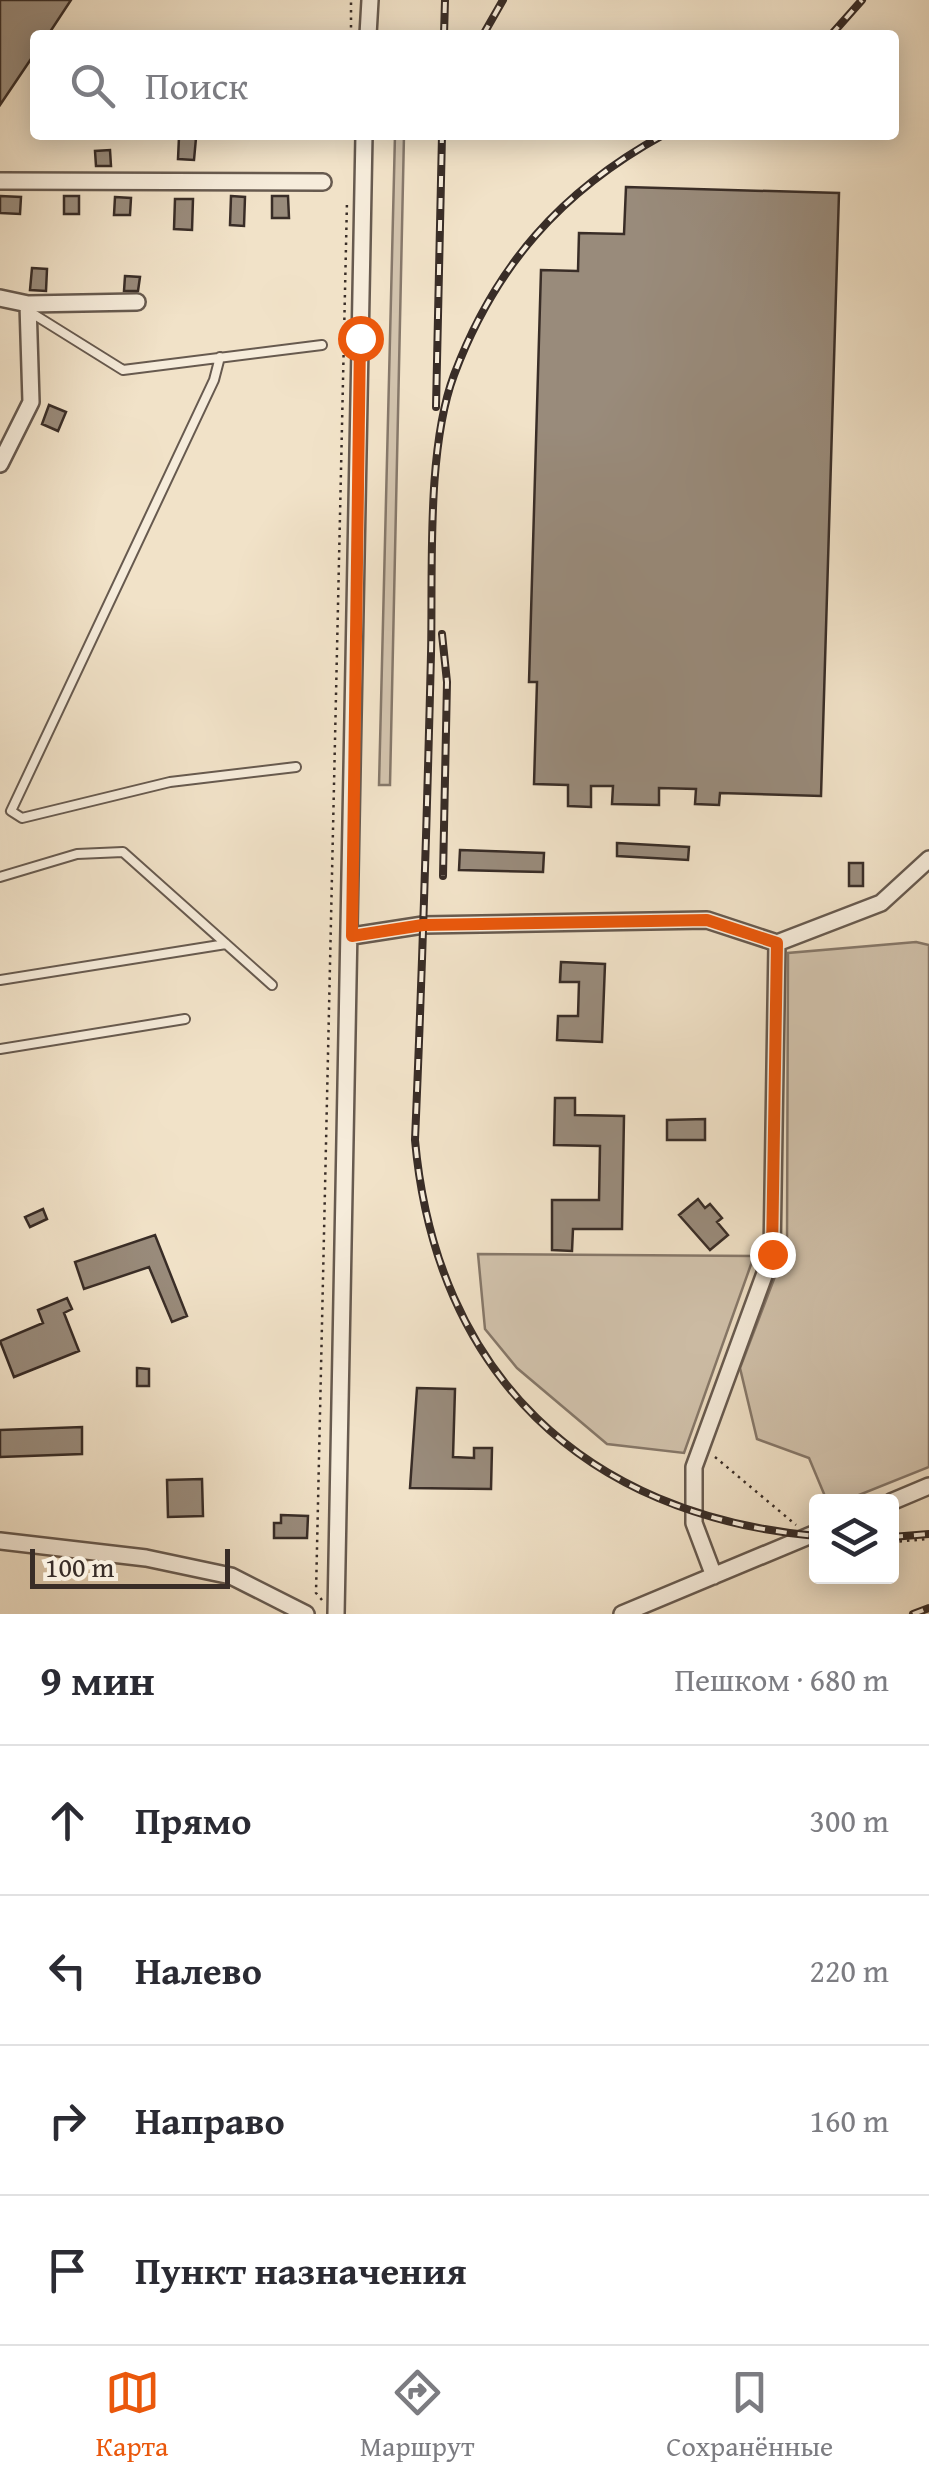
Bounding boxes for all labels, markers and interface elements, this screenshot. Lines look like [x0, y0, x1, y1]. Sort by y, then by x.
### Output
search box [30, 30, 899, 140]
text: Поиск [145, 57, 248, 113]
icon: search [65, 58, 120, 113]
route start [338, 316, 384, 362]
route end [750, 1232, 796, 1278]
map controls [809, 1494, 899, 1584]
button: layers [809, 1494, 899, 1584]
scale bar [30, 1544, 230, 1588]
text: 100 m [45, 1546, 114, 1587]
text: 9 мин [40, 1649, 155, 1710]
text: Пешком · 680 m [674, 1656, 889, 1703]
text: Прямо [135, 1792, 251, 1848]
icon: ahead [40, 1793, 95, 1848]
text: 300 m [810, 1797, 889, 1844]
text: Налево [135, 1942, 262, 1998]
icon: left [40, 1943, 95, 1998]
text: 220 m [810, 1947, 889, 1994]
text: Направо [135, 2092, 285, 2148]
icon: right [40, 2093, 95, 2148]
text: 160 m [810, 2097, 889, 2144]
text: Пункт назначения [135, 2242, 467, 2298]
icon: arrive [40, 2243, 95, 2298]
tab: Карта [96, 2365, 168, 2466]
tab: Маршрут [360, 2365, 475, 2466]
tab: Сохранённые [666, 2365, 833, 2466]

